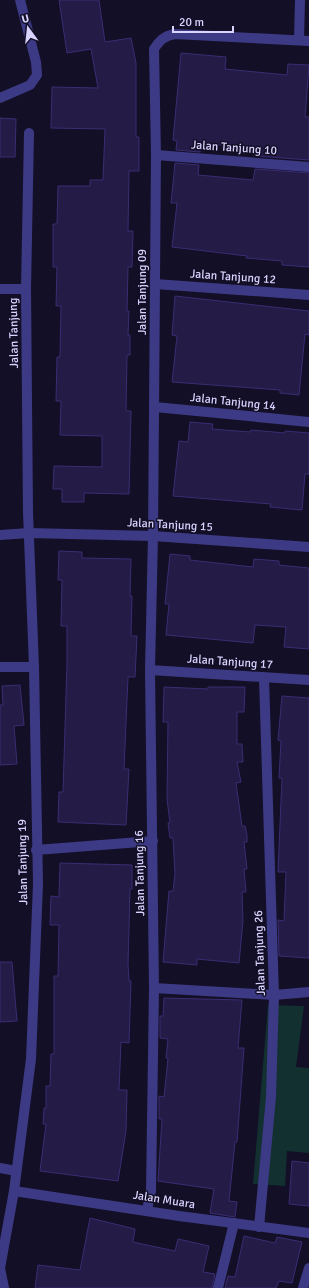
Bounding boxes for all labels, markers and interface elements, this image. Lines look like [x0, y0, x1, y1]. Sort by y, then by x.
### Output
north arrow [8, 8, 48, 48]
scale bar [173, 8, 233, 34]
text: U [20, 12, 31, 26]
text: 20 m [179, 15, 204, 30]
street label: Jalan Tanjung 10 [191, 138, 277, 158]
street label: Jalan Tanjung 09 [135, 249, 150, 335]
street label: Jalan Tanjung 12 [190, 267, 276, 287]
street label: Jalan Tanjung [6, 298, 22, 368]
street label: Jalan Tanjung 14 [189, 390, 277, 414]
street label: Jalan Tanjung 15 [127, 515, 213, 535]
street label: Jalan Tanjung 17 [187, 652, 273, 672]
street label: Jalan Tanjung 19 [15, 819, 31, 905]
street label: Jalan Tanjung 16 [132, 830, 148, 916]
street label: Jalan Tanjung 26 [251, 910, 269, 996]
street label: Jalan Muara [132, 1188, 196, 1212]

